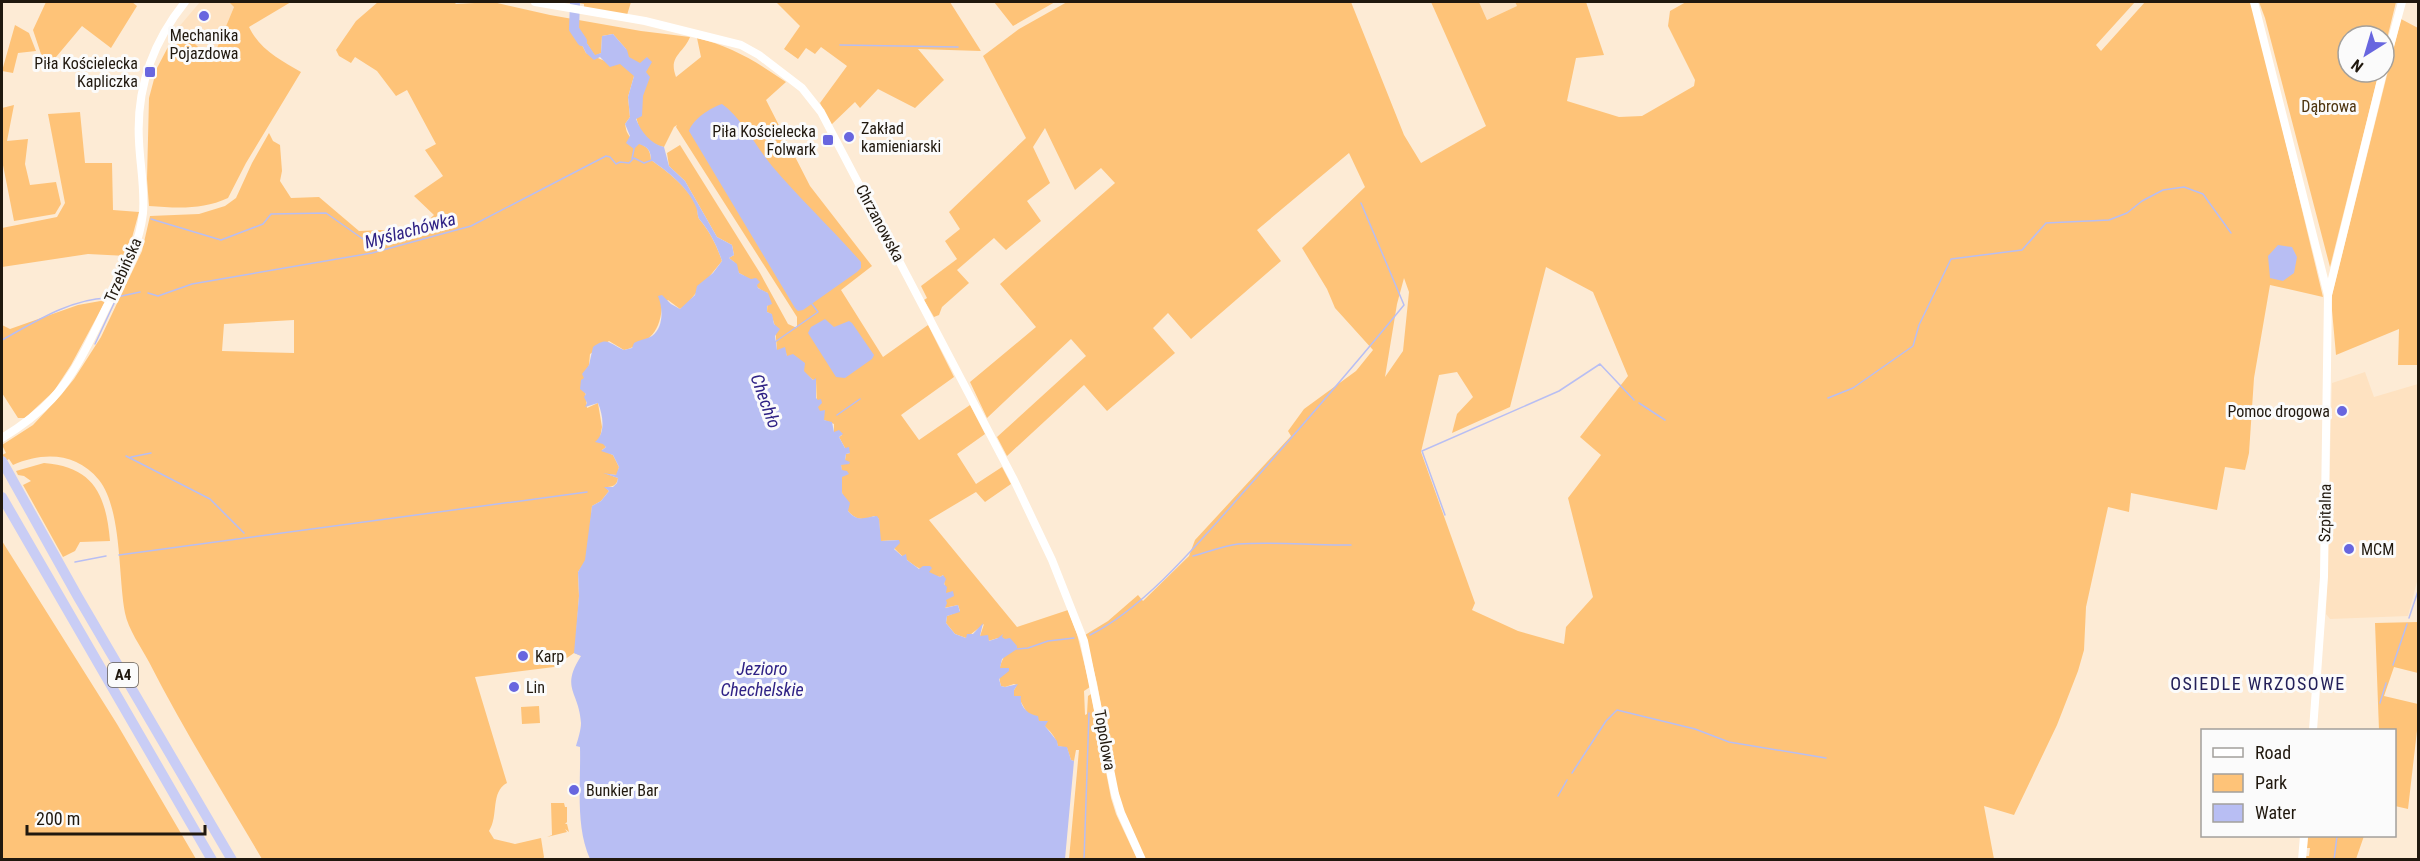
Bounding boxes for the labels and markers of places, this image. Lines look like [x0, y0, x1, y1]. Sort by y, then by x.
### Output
marker: Mechanika Pojazdowa [197, 9, 211, 23]
place label: Mechanika Pojazdowa [170, 26, 238, 63]
place label: Piła Kościelecka Kapliczka [34, 54, 138, 91]
marker: Piła Kościelecka Kapliczka [143, 65, 157, 79]
place label: Zakład kamieniarski [861, 119, 941, 156]
place label: Piła Kościelecka Folwark [712, 122, 817, 159]
marker: Zakład kamieniarski [842, 130, 856, 144]
marker: Piła Kościelecka Folwark [821, 133, 835, 147]
place label: Pomoc drogowa [2227, 402, 2330, 421]
marker: Pomoc drogowa [2335, 404, 2349, 418]
place label: MCM [2361, 540, 2394, 559]
marker: MCM [2342, 542, 2356, 556]
place label: Karp [535, 647, 564, 666]
marker: Karp [516, 649, 530, 663]
place label: Lin [526, 678, 545, 697]
marker: Lin [507, 680, 521, 694]
place label: Bunkier Bar [586, 781, 659, 800]
marker: Bunkier Bar [567, 783, 581, 797]

